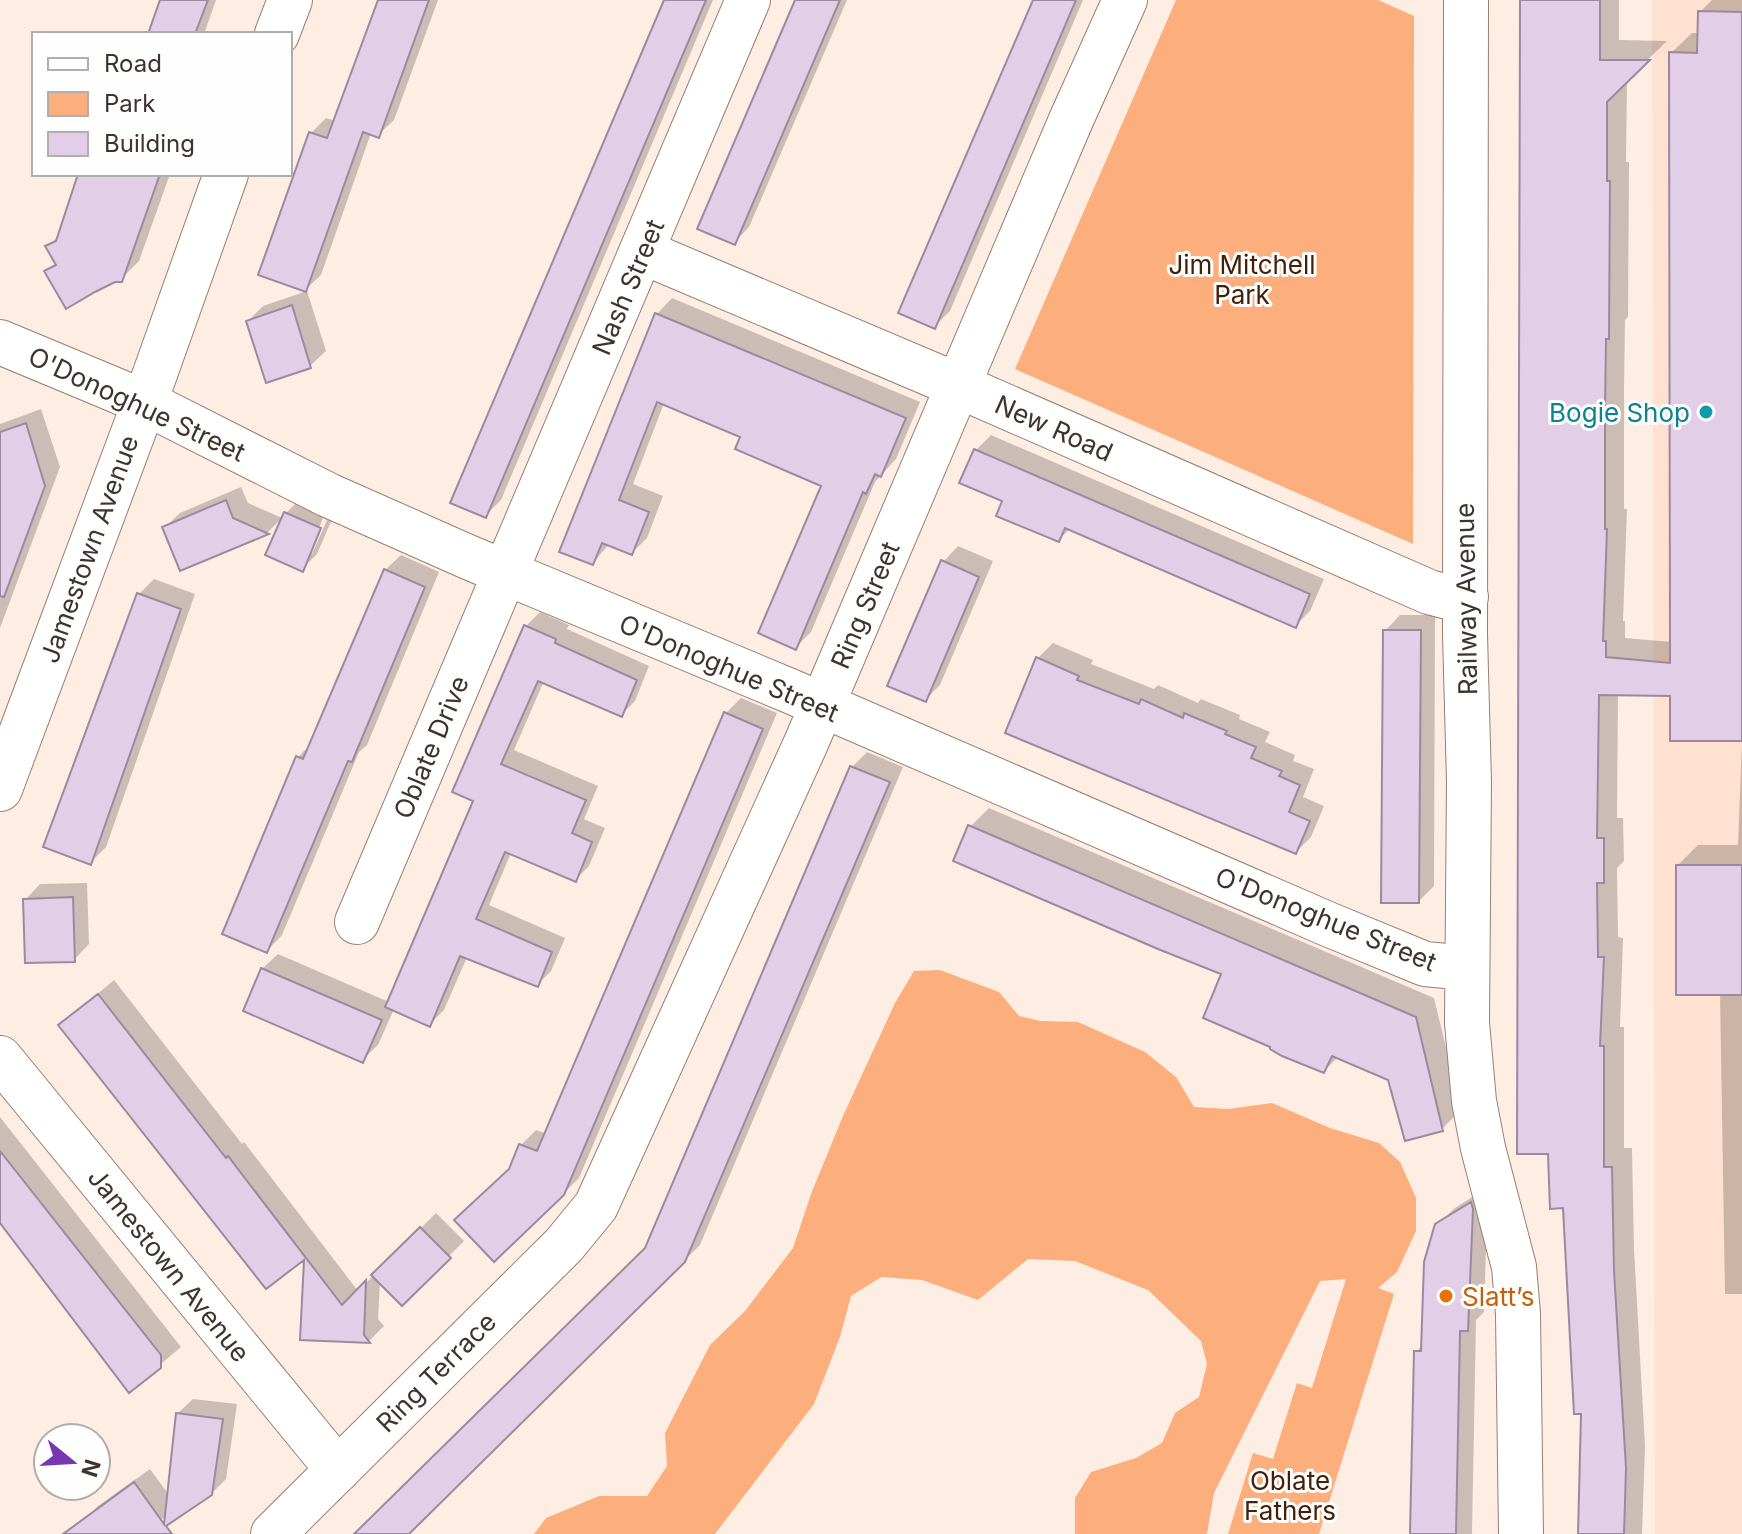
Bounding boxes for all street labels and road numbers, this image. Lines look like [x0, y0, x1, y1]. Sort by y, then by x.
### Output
street label: Nash Street [586, 215, 670, 359]
street label: O'Donoghue Street [24, 340, 250, 468]
street label: New Road [990, 388, 1118, 468]
street label: Jamestown Avenue [33, 431, 145, 667]
street label: Railway Avenue [1449, 502, 1483, 696]
street label: Ring Street [824, 537, 906, 673]
street label: O'Donoghue Street [615, 608, 843, 728]
street label: Oblate Drive [387, 671, 475, 823]
street label: O'Donoghue Street [1211, 861, 1441, 977]
street label: Jamestown Avenue [82, 1162, 256, 1368]
street label: Ring Terrace [370, 1306, 502, 1438]

